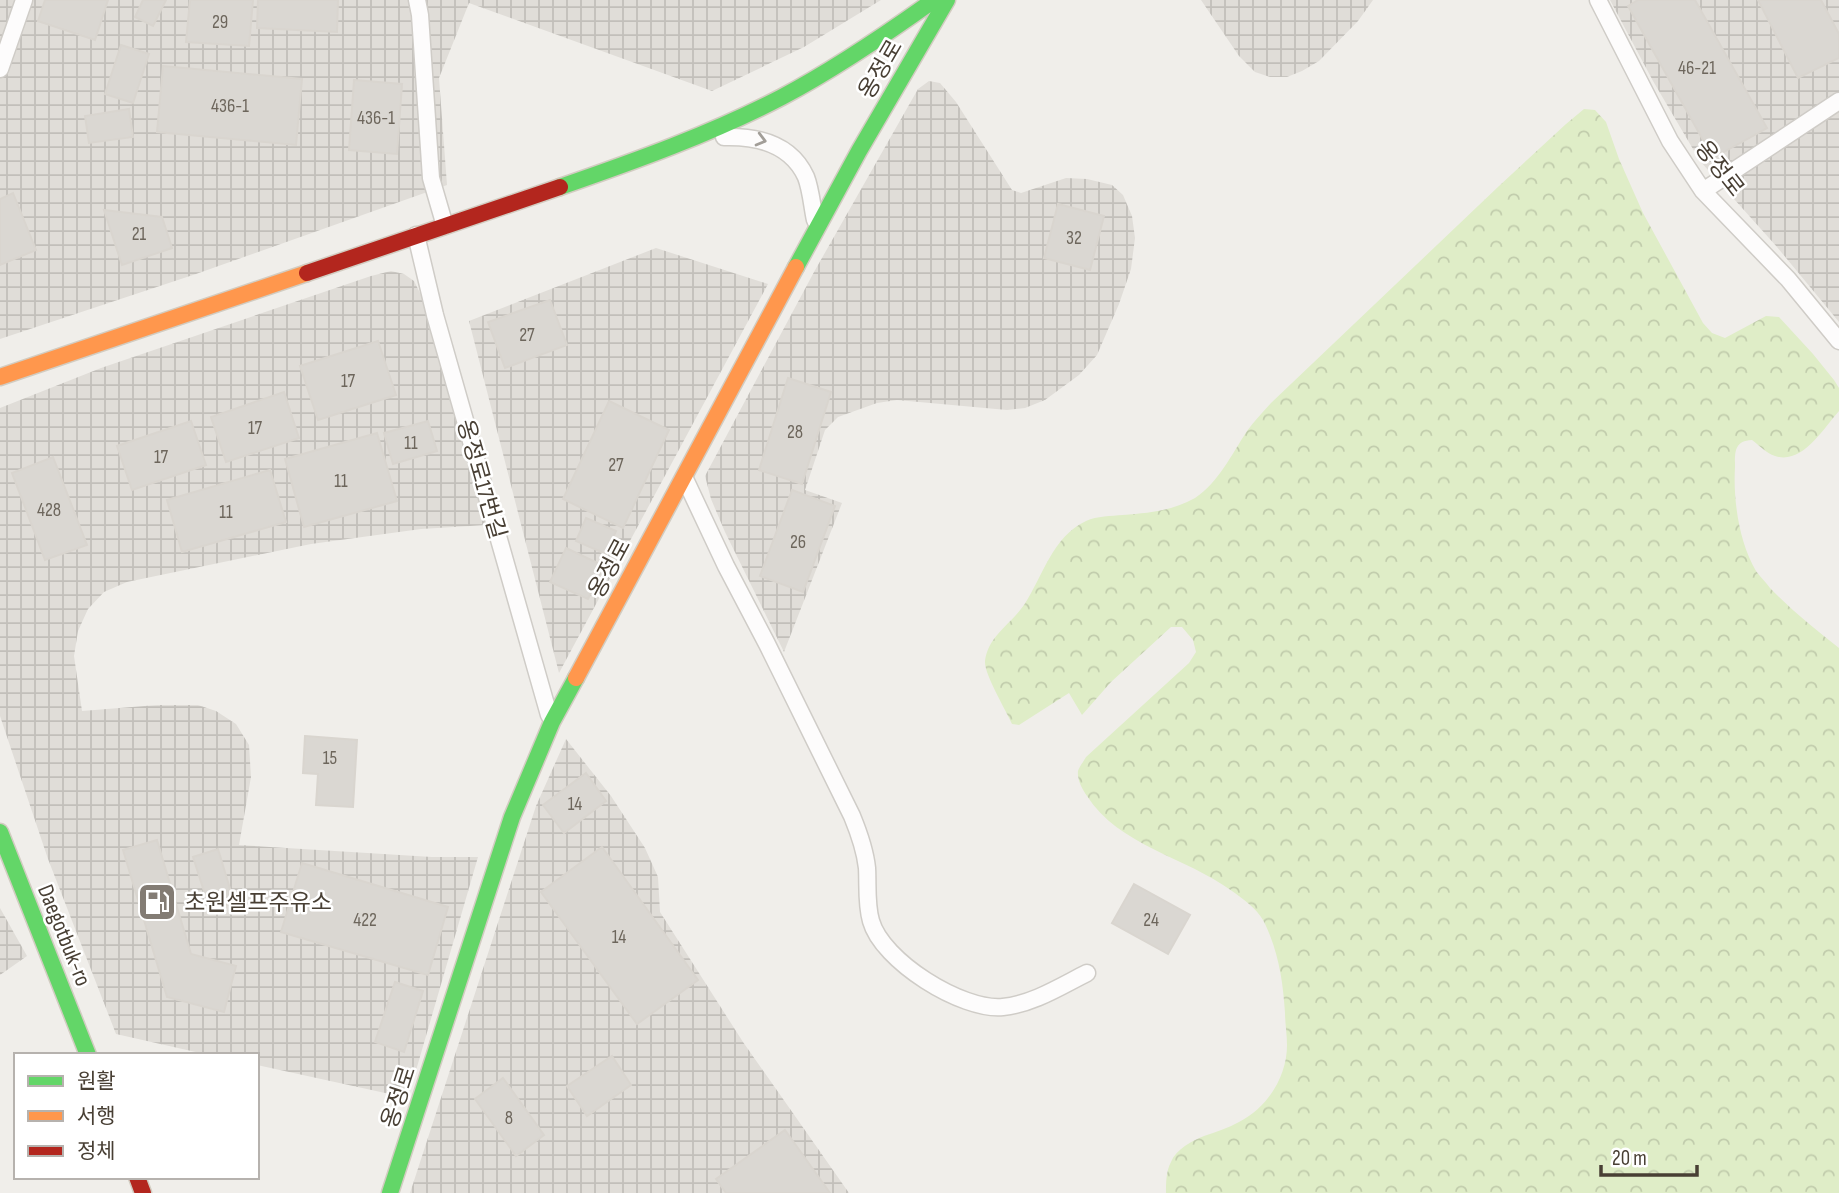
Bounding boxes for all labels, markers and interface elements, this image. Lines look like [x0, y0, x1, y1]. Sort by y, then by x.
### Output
house number: 29 [212, 11, 228, 34]
street label: 옹정로 [853, 35, 909, 104]
house number: 46-21 [1678, 57, 1716, 80]
house number: 436-1 [211, 95, 249, 118]
house number: 436-1 [357, 107, 395, 130]
one-way arrow [755, 132, 767, 146]
street label: 옹정로 [1689, 135, 1750, 202]
house number: 21 [132, 223, 147, 246]
house number: 32 [1066, 227, 1082, 250]
house number: 27 [519, 324, 535, 347]
house number: 17 [341, 370, 356, 393]
street label: 옹정로17번길 [451, 416, 511, 542]
house number: 17 [248, 417, 263, 440]
house number: 28 [787, 421, 803, 444]
house number: 11 [404, 432, 418, 455]
house number: 17 [154, 446, 169, 469]
house number: 27 [608, 454, 624, 477]
house number: 11 [334, 470, 348, 493]
house number: 428 [37, 499, 61, 522]
house number: 11 [219, 501, 233, 524]
house number: 26 [790, 531, 806, 554]
street label: 옹정로 [583, 534, 637, 603]
house number: 15 [323, 747, 337, 770]
house number: 14 [568, 793, 582, 816]
street label: Daegotbuk-ro [31, 881, 97, 990]
fuel station icon: 초원셀프주유소 [136, 881, 178, 923]
place label: 초원셀프주유소 [184, 889, 332, 917]
house number: 422 [353, 909, 377, 932]
house number: 24 [1143, 909, 1159, 932]
house number: 14 [612, 926, 626, 949]
legend [14, 1053, 259, 1179]
street label: 옹정로 [376, 1063, 422, 1132]
text: 원활 [77, 1069, 116, 1094]
text: 서행 [77, 1104, 116, 1129]
house number: 8 [505, 1107, 513, 1130]
scale bar [1601, 1134, 1697, 1178]
text: 정체 [77, 1139, 116, 1164]
text: 20 m [1612, 1146, 1647, 1171]

